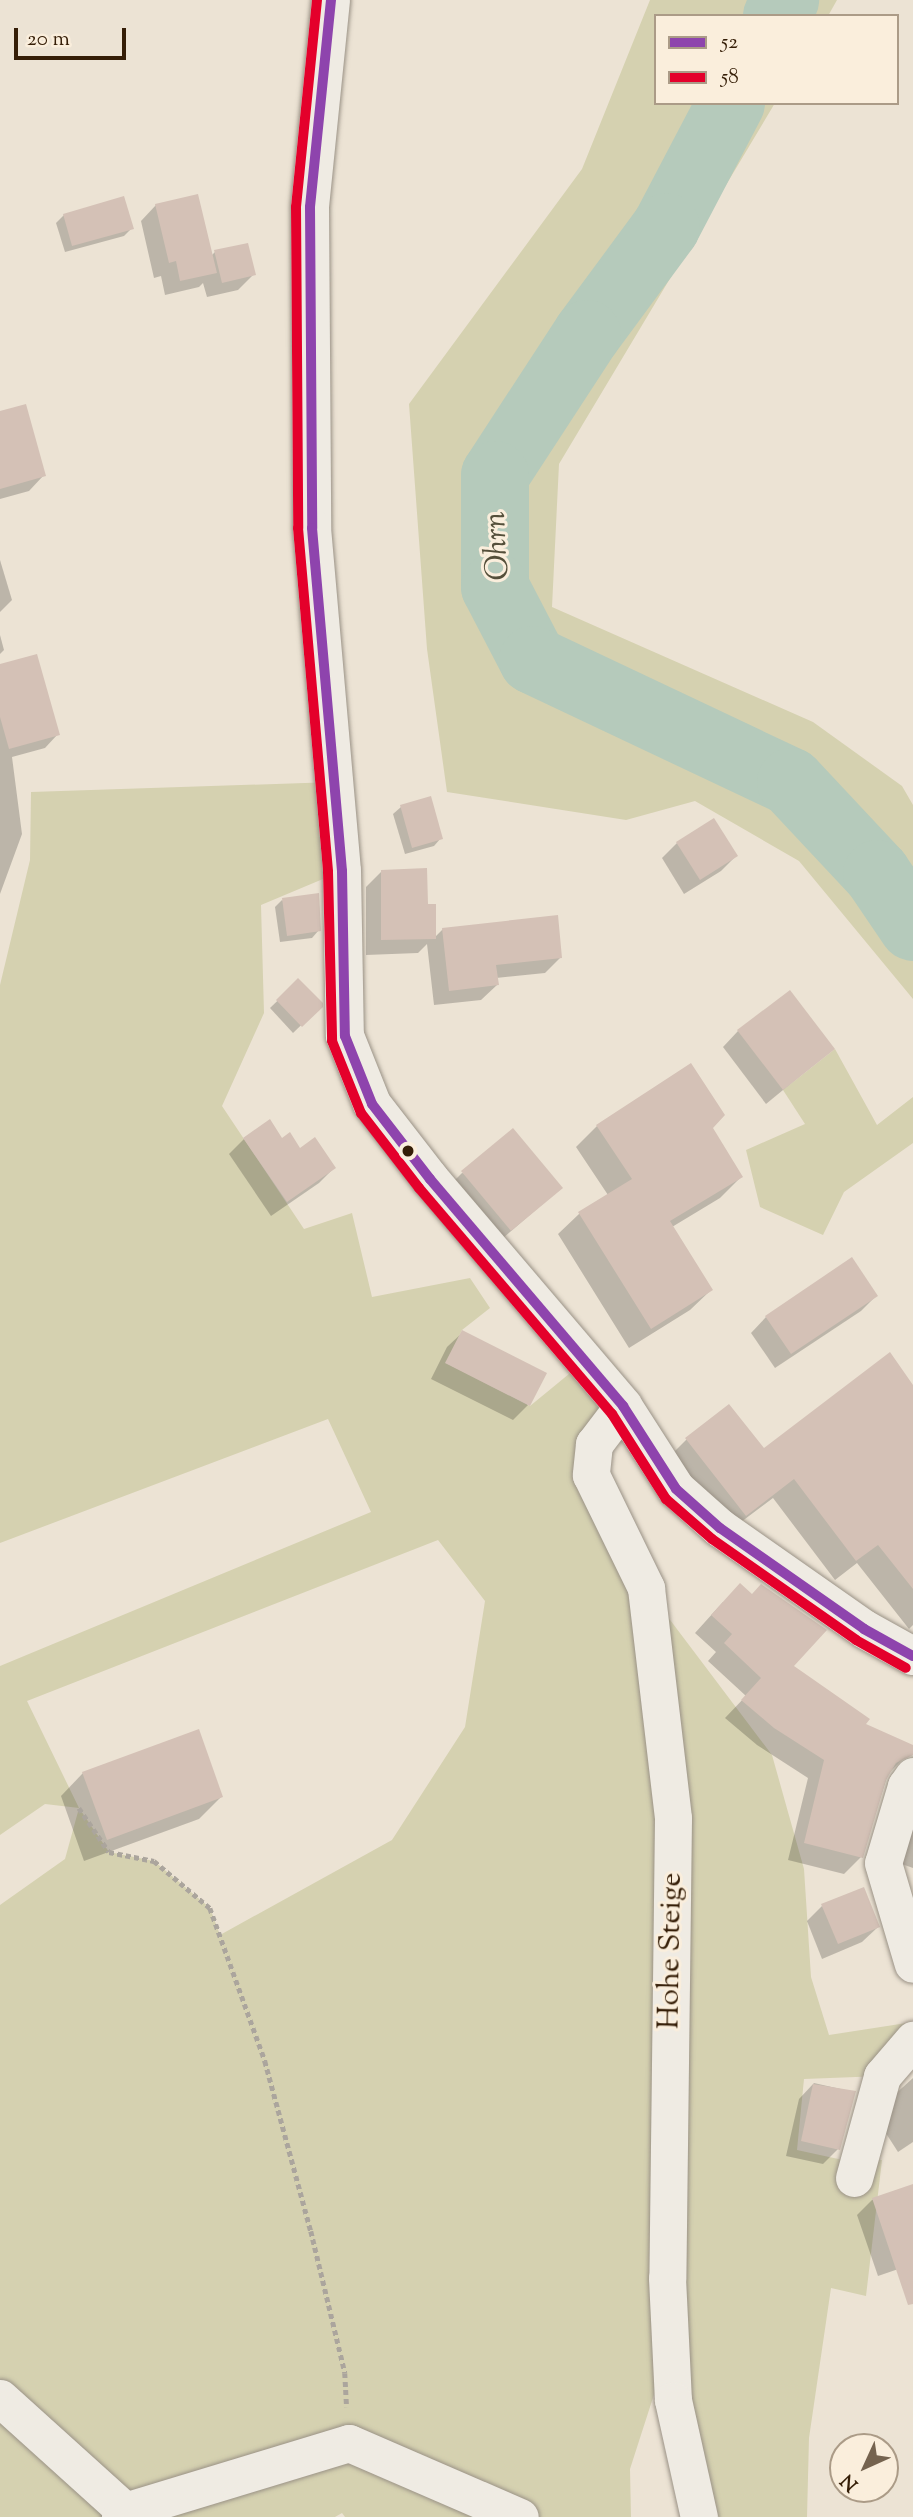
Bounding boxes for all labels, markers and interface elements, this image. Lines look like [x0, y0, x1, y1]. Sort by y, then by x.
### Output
scale bar [18, 14, 130, 58]
legend [654, 14, 899, 105]
text: 20 m [27, 25, 70, 55]
text: 52 [721, 28, 738, 58]
text: 58 [721, 63, 739, 93]
water label: Ohrn [477, 511, 519, 581]
unlabelled marker [401, 1144, 415, 1158]
street label: Hohe Steige [653, 1872, 691, 2030]
north arrow [829, 2433, 899, 2503]
text: N [835, 2467, 865, 2497]

